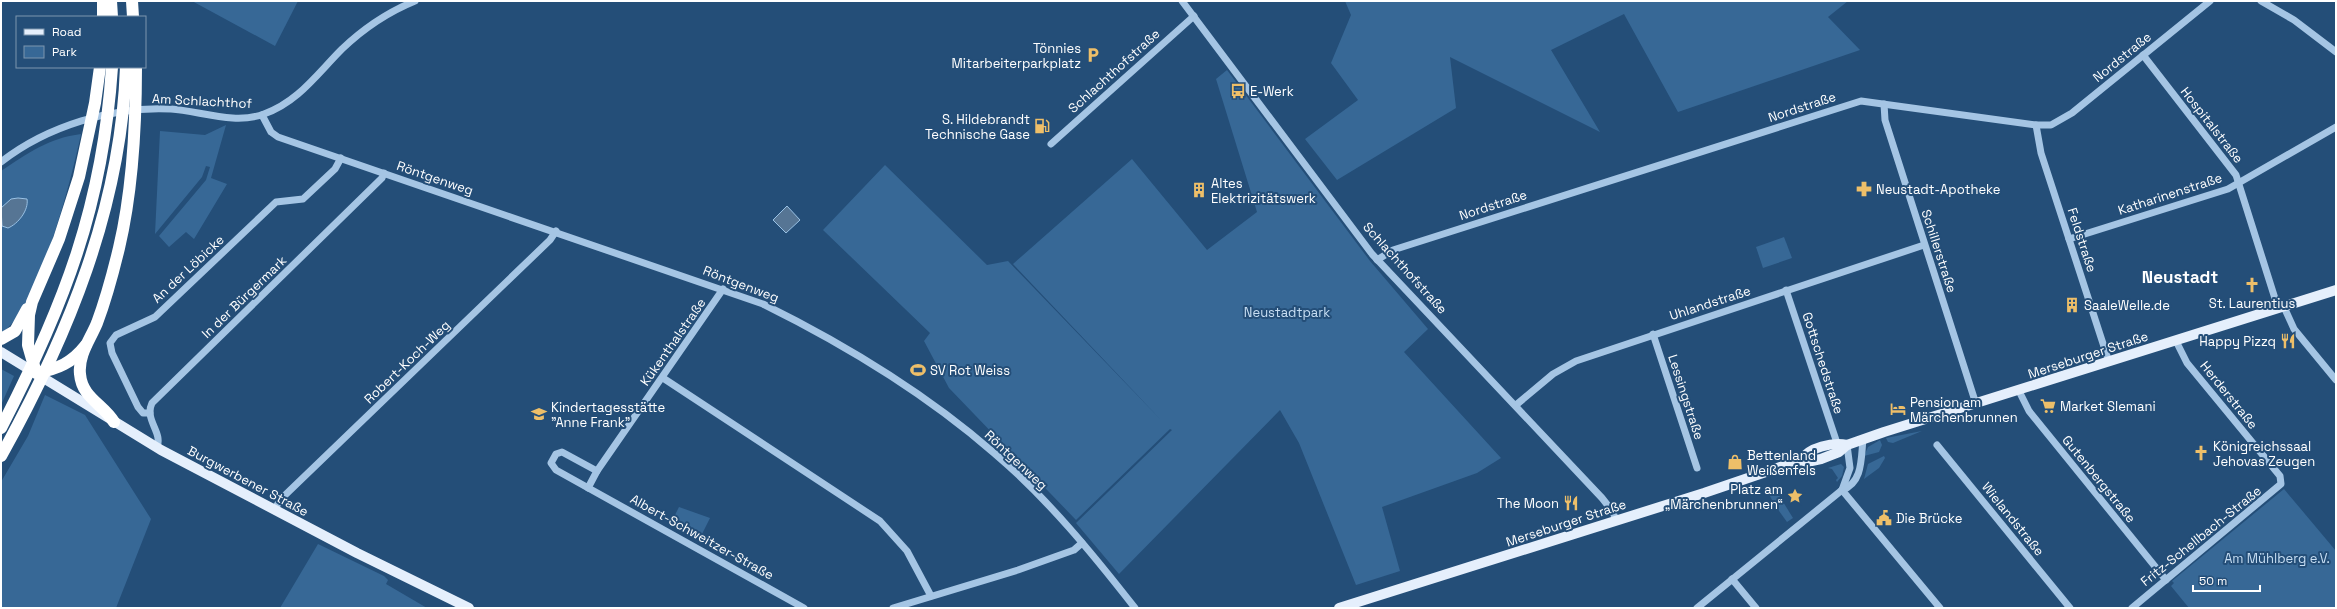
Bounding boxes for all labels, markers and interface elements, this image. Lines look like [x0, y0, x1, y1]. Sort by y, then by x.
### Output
legend [16, 16, 146, 68]
text: Road [52, 24, 81, 40]
street label: Schlachthofstraße [1065, 25, 1163, 117]
street label: Nordstraße [2089, 28, 2155, 86]
place label: Tönnies Mitarbeiterparkplatz [952, 40, 1081, 72]
text: Park [52, 44, 77, 60]
parking icon: Tönnies Mitarbeiterparkplatz [1084, 46, 1102, 64]
bus stop icon: E-Werk [1229, 82, 1247, 100]
place label: E-Werk [1250, 83, 1294, 100]
street label: Hospitalstraße [2177, 83, 2247, 167]
street label: Nordstraße [1766, 88, 1838, 126]
street label: Am Schlachthof [152, 90, 253, 112]
place label: S. Hildebrandt Technische Gase [925, 111, 1030, 143]
fuel station icon: S. Hildebrandt Technische Gase [1033, 117, 1051, 135]
street label: Röntgenweg [394, 157, 476, 199]
street label: Katharinenstraße [2116, 169, 2224, 219]
place label: Altes Elektrizitätswerk [1211, 175, 1316, 207]
pharmacy icon: Neustadt-Apotheke [1855, 180, 1873, 198]
building icon: Altes Elektrizitätswerk [1190, 181, 1208, 199]
place label: Neustadt-Apotheke [1876, 181, 2000, 198]
street label: Nordstraße [1457, 186, 1529, 224]
street label: Feldstraße [2064, 206, 2100, 274]
street label: Schillerstraße [1918, 207, 1960, 295]
street label: Schlachthofstraße [1359, 219, 1451, 317]
street label: An der Löbicke [148, 231, 228, 307]
street label: In der Bürgermark [198, 252, 290, 342]
street label: Röntgenweg [701, 262, 781, 306]
district label: Neustadt [2142, 266, 2218, 288]
church icon: St. Laurentius [2243, 276, 2261, 294]
street label: Uhlandstraße [1667, 282, 1753, 324]
street label: Kükenthalstraße [636, 295, 710, 389]
place label: St. Laurentius [2209, 295, 2295, 312]
building icon: SaaleWelle.de [2063, 296, 2081, 314]
place label: SaaleWelle.de [2084, 297, 2170, 314]
park label: Neustadtpark [1244, 304, 1330, 321]
street label: Gottschedstraße [1799, 310, 1847, 416]
street label: Robert-Koch-Weg [360, 317, 454, 407]
street label: Merseburger Straße [2026, 328, 2150, 382]
restaurant icon: Happy Pizzq [2279, 332, 2297, 350]
place label: Happy Pizzq [2199, 333, 2276, 350]
street label: Lessingstraße [1664, 352, 1708, 442]
street label: Herderstraße [2196, 358, 2262, 432]
sports icon: SV Rot Weiss [909, 361, 927, 379]
place label: SV Rot Weiss [930, 362, 1010, 379]
place label: Pension am Märchenbrunnen [1910, 394, 2018, 426]
supermarket icon: Market Slemani [2039, 397, 2057, 415]
place label: Market Slemani [2060, 398, 2156, 415]
place label: Kindertagesstätte "Anne Frank" [551, 399, 665, 431]
hotel icon: Pension am Märchenbrunnen [1889, 400, 1907, 418]
school or university icon: Kindertagesstätte "Anne Frank" [530, 405, 548, 423]
street label: Röntgenweg [981, 426, 1051, 494]
street label: Gutenbergstraße [2058, 432, 2140, 526]
place label: Königreichssaal Jehovas Zeugen [2213, 438, 2315, 470]
street label: Burgwerbener Straße [185, 442, 311, 520]
church icon: Königreichssaal Jehovas Zeugen [2192, 444, 2210, 462]
place label: Bettenland Weißenfels [1747, 447, 1816, 479]
shop icon: Bettenland Weißenfels [1726, 453, 1744, 471]
street label: Wielandstraße [1978, 479, 2048, 559]
place label: Platz am „Märchenbrunnen“ [1665, 481, 1783, 513]
street label: Fritz-Schellbach-Straße [2137, 482, 2265, 590]
place icon: Platz am „Märchenbrunnen“ [1786, 487, 1804, 505]
street label: Albert-Schweitzer-Straße [627, 490, 777, 584]
restaurant icon: The Moon [1562, 494, 1580, 512]
place label: The Moon [1497, 495, 1559, 512]
street label: Merseburger Straße [1504, 496, 1628, 550]
public building icon: Die Brücke [1875, 509, 1893, 527]
place label: Die Brücke [1896, 510, 1962, 527]
park label: Am Mühlberg e.V. [2224, 550, 2330, 567]
scale bar [2193, 567, 2260, 593]
text: 50 m [2199, 573, 2227, 589]

